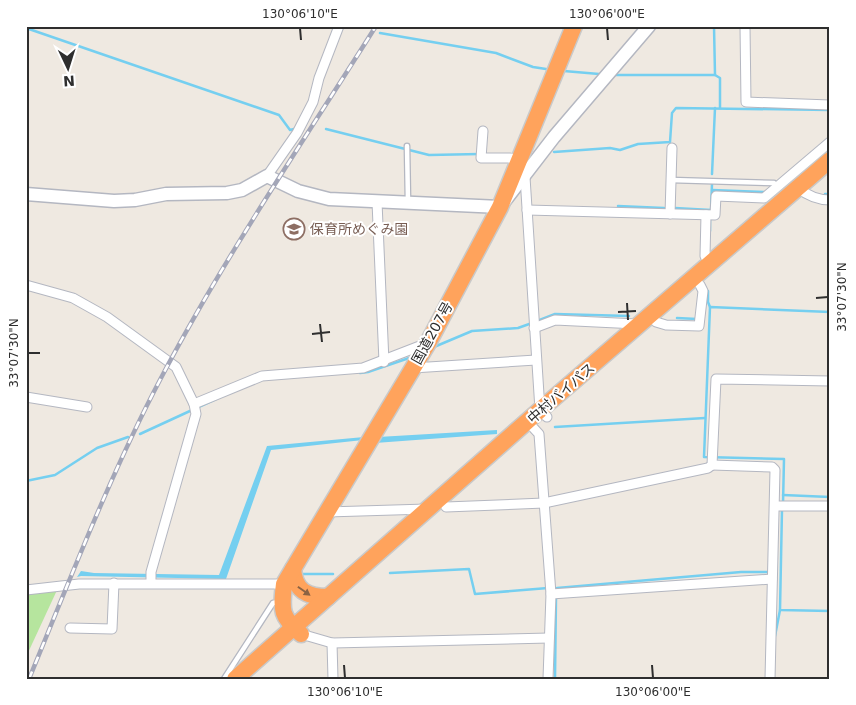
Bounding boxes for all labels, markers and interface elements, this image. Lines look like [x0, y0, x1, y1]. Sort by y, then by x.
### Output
text: 130°06'10"E [262, 7, 338, 21]
text: 130°06'00"E [569, 7, 645, 21]
north arrow [42, 42, 92, 92]
text: N [63, 73, 75, 89]
school or university icon: 保育所めぐみ園 [282, 217, 306, 241]
place label: 保育所めぐみ園 [310, 221, 408, 237]
text: 33°07'30"N [835, 262, 849, 332]
street label: 国道207号 [408, 299, 456, 367]
text: 33°07'30"N [7, 318, 21, 388]
street label: 中村バイパス [524, 359, 598, 427]
one-way arrow [297, 586, 311, 596]
text: 130°06'10"E [307, 685, 383, 699]
text: 130°06'00"E [615, 685, 691, 699]

